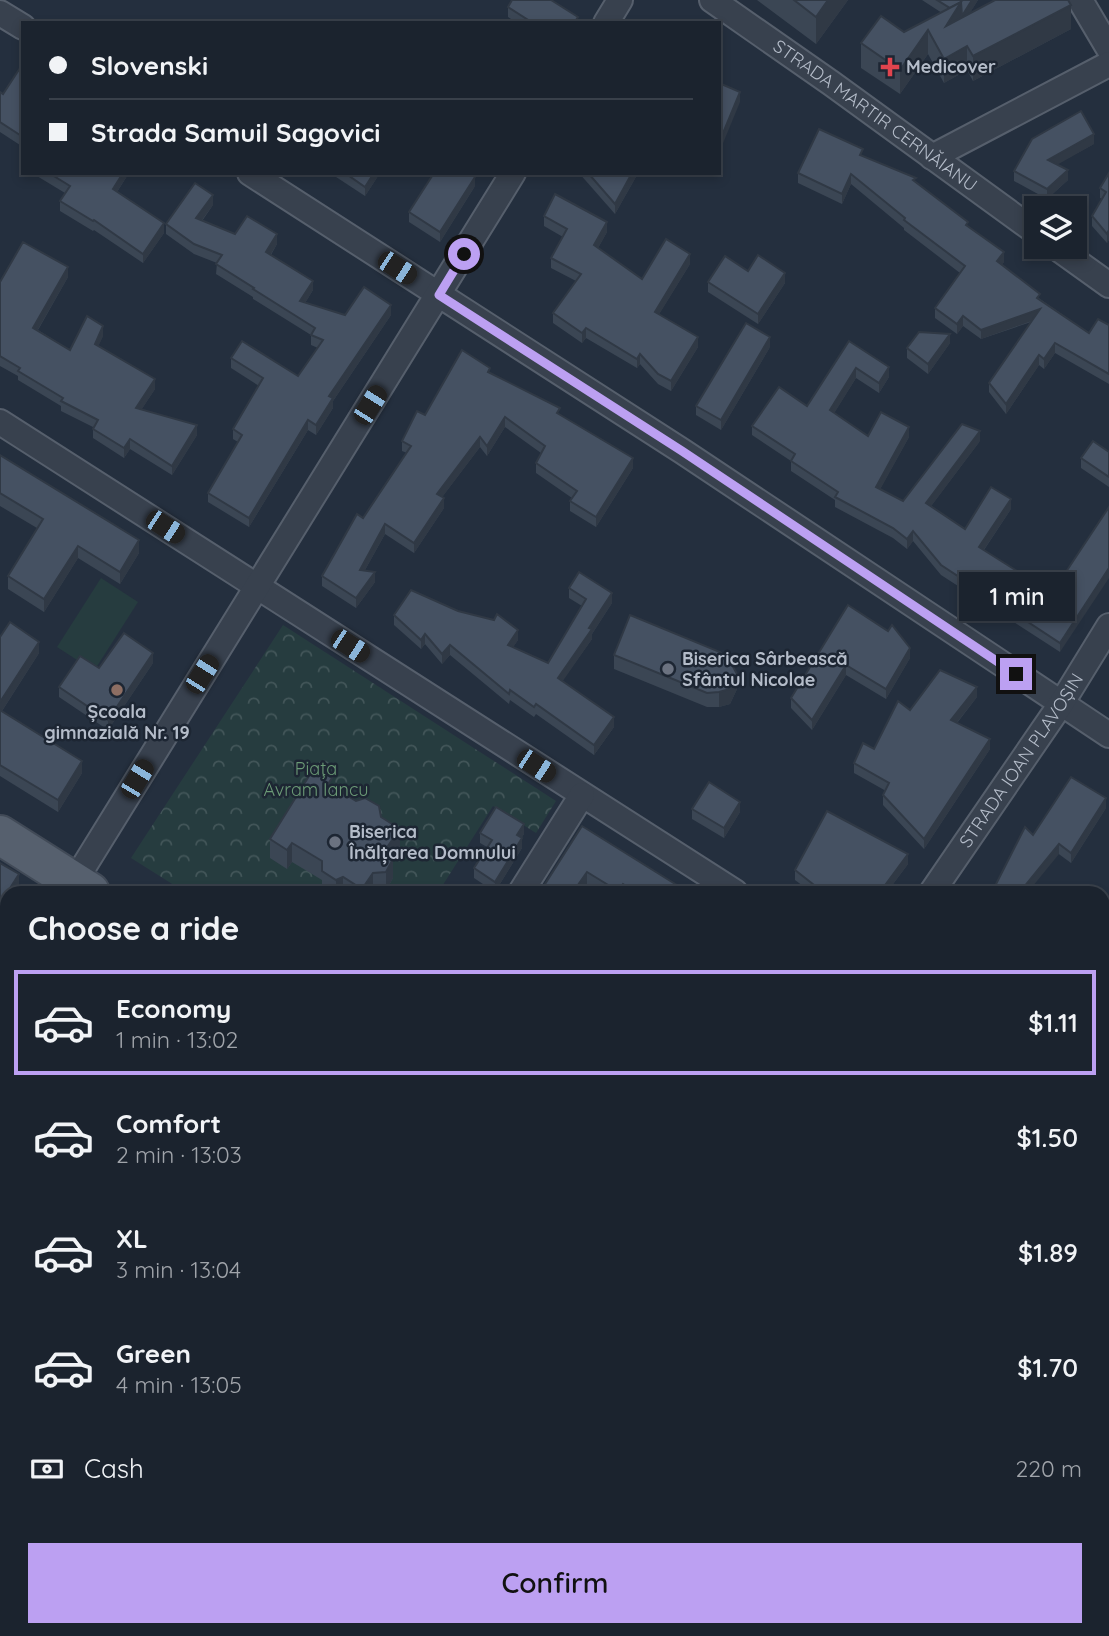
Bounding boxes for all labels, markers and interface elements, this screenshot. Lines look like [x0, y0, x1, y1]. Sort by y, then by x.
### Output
street label: STRADA MARTIR CERNĂIANU [769, 34, 982, 196]
text: Slovenski [91, 49, 208, 82]
place label: Medicover [906, 55, 996, 78]
marker: Medicover [880, 57, 900, 77]
text: Strada Samuil Sagovici [91, 116, 380, 149]
map controls [1024, 196, 1087, 259]
button: layers [1024, 196, 1087, 259]
route start [448, 238, 480, 270]
car [374, 248, 421, 288]
car [350, 382, 391, 428]
car [142, 507, 189, 547]
callout: 1 min [958, 572, 1074, 622]
text: 1 min [989, 582, 1045, 611]
car [327, 626, 374, 666]
place label: Biserica Sârbească Sfântul Nicolae [682, 647, 848, 691]
car [182, 651, 223, 697]
route end [1000, 658, 1032, 690]
marker: Biserica Sârbească Sfântul Nicolae [660, 661, 676, 677]
street label: STRADA IOAN PLAVOȘIN [954, 669, 1088, 852]
marker: Școala gimnazială Nr. 19 [109, 682, 125, 698]
place label: Școala gimnazială Nr. 19 [44, 700, 190, 744]
car [513, 746, 560, 786]
car [118, 756, 157, 802]
park label: Piața Avram Iancu [264, 757, 369, 801]
place label: Biserica Înălțarea Domnului [348, 820, 516, 865]
marker: Biserica Înălțarea Domnului [327, 834, 343, 850]
text: Choose a ride [28, 908, 240, 948]
icon: car [32, 991, 95, 1054]
text: Economy [116, 992, 231, 1025]
text: $1.11 [1028, 1006, 1078, 1039]
text: 1 min · 13:02 [116, 1025, 238, 1054]
icon: car [32, 1106, 95, 1169]
text: Comfort [116, 1107, 221, 1140]
text: $1.50 [1016, 1121, 1078, 1154]
text: 2 min · 13:03 [116, 1140, 242, 1169]
icon: car [32, 1221, 95, 1284]
text: XL [116, 1222, 148, 1255]
text: $1.89 [1018, 1236, 1078, 1269]
text: 3 min · 13:04 [116, 1255, 241, 1284]
icon: car [32, 1336, 95, 1399]
text: Green [116, 1337, 191, 1370]
text: $1.70 [1017, 1351, 1078, 1384]
text: 4 min · 13:05 [116, 1370, 242, 1399]
icon: cash [28, 1450, 66, 1488]
text: Cash [84, 1452, 144, 1485]
text: 220 m [1016, 1454, 1082, 1483]
button: Confirm [28, 1543, 1082, 1623]

